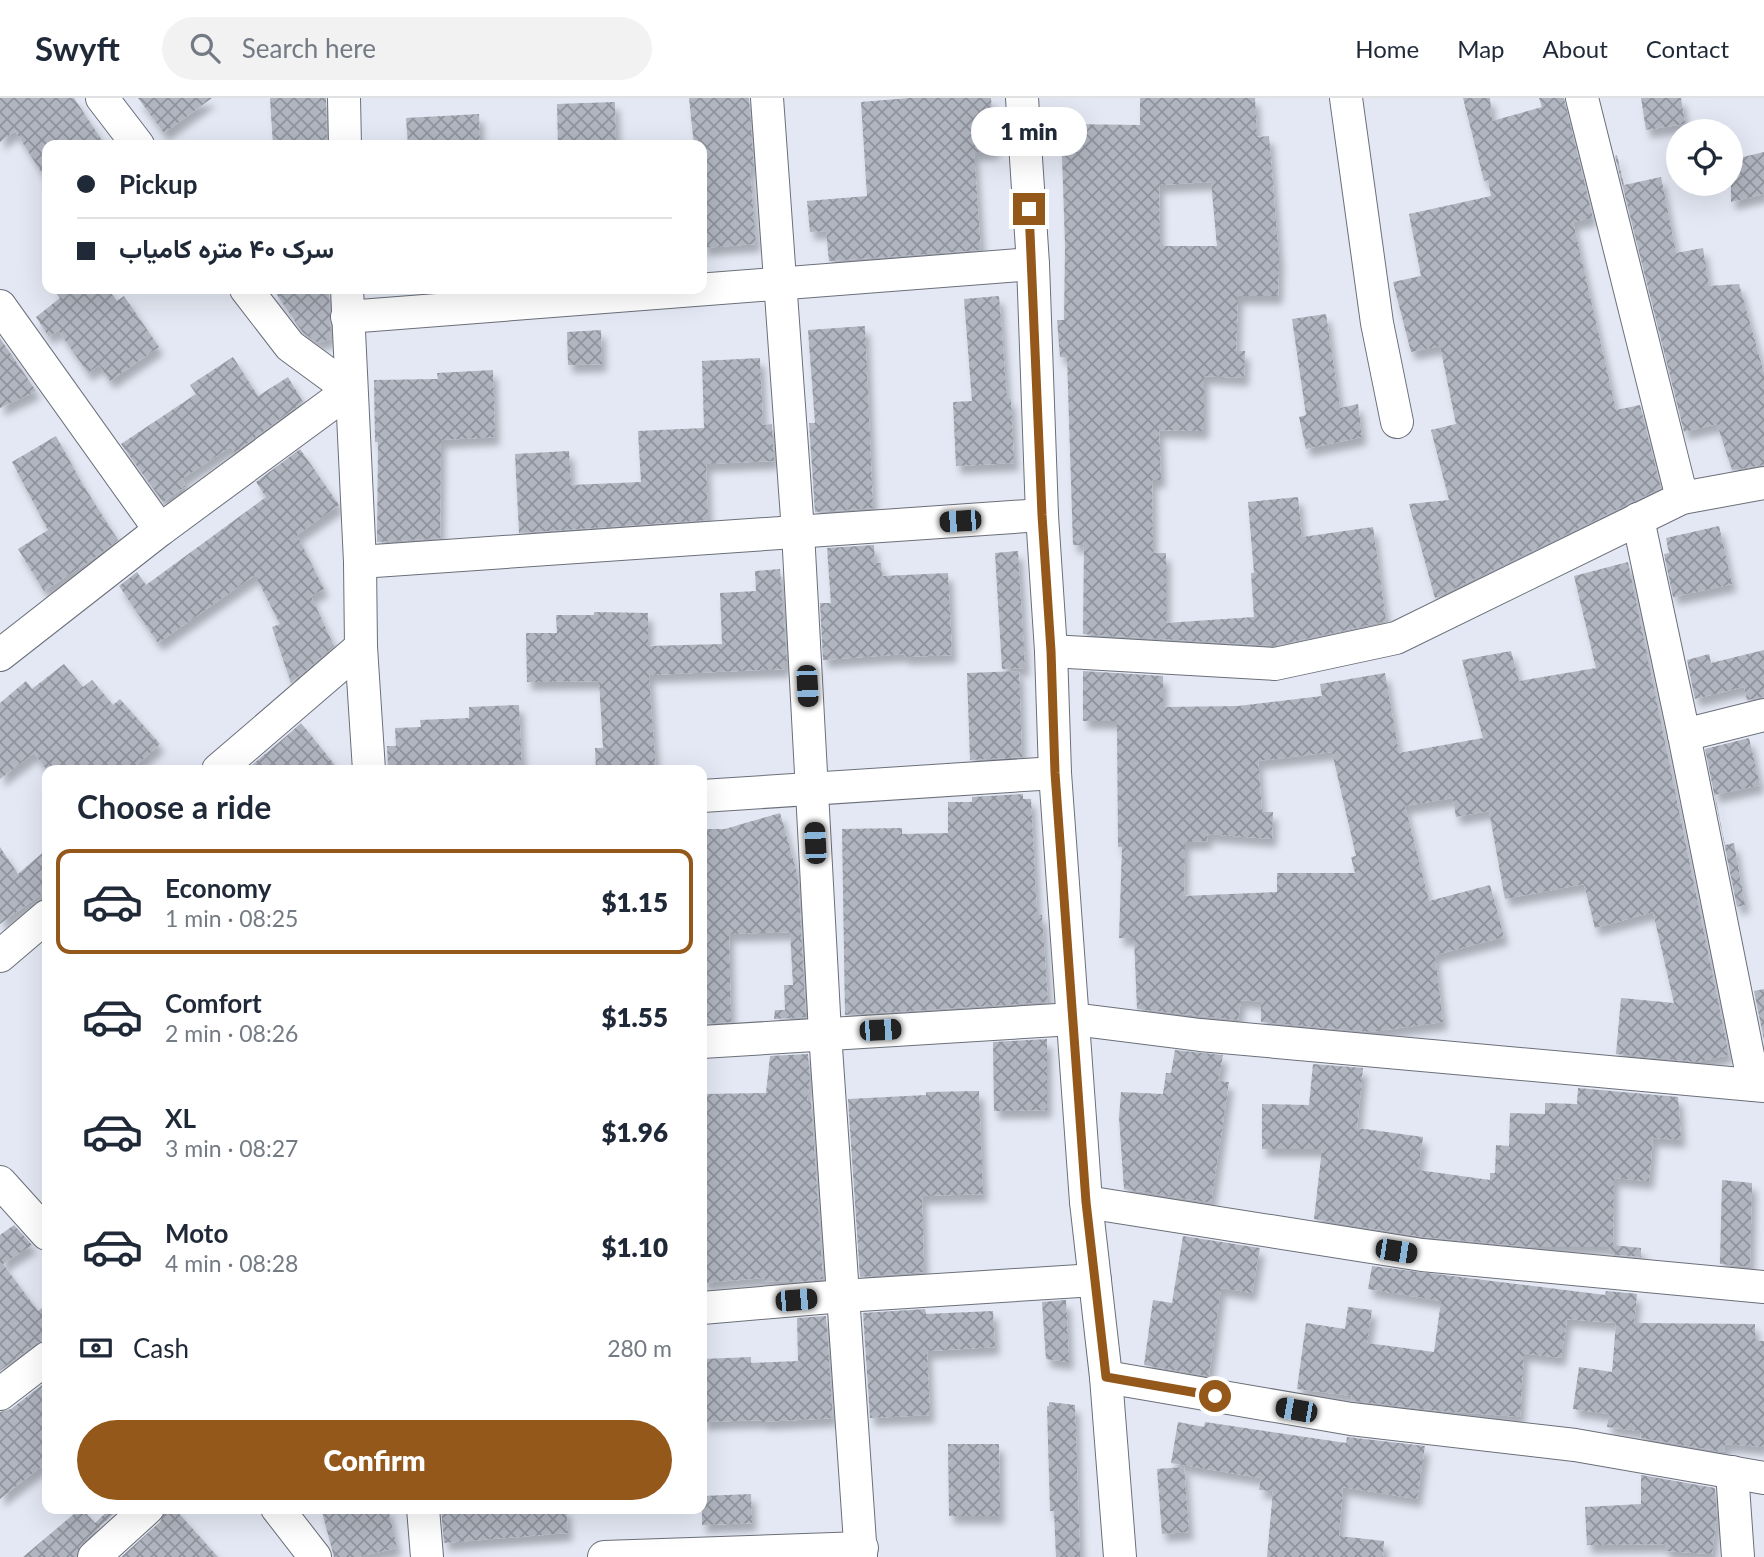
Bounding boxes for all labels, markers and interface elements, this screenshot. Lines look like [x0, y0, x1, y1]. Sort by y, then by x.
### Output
search box [162, 17, 652, 80]
text: Swyft [35, 28, 120, 68]
icon: search [186, 29, 224, 67]
text: Search here [242, 32, 376, 64]
text: Home [1355, 34, 1419, 63]
text: Map [1457, 34, 1505, 63]
text: About [1543, 34, 1608, 63]
text: Contact [1646, 34, 1729, 63]
callout: 1 min [971, 108, 1087, 156]
text: 1 min [1000, 117, 1058, 145]
map controls [1666, 119, 1743, 196]
button: locate [1666, 119, 1743, 196]
text: Pickup [119, 168, 198, 200]
route end [1013, 193, 1045, 225]
text: سرک ۴۰ متره کامیاب [119, 232, 334, 264]
car [939, 509, 982, 533]
car [796, 664, 819, 708]
text: Choose a ride [77, 787, 271, 826]
car [804, 821, 827, 865]
icon: car [81, 870, 144, 933]
text: Economy [165, 872, 271, 904]
text: $1.15 [601, 886, 668, 918]
text: 1 min · 08:25 [165, 904, 298, 932]
icon: car [81, 985, 144, 1048]
text: Comfort [165, 987, 262, 1019]
text: $1.55 [601, 1001, 668, 1033]
car [859, 1018, 902, 1042]
text: 2 min · 08:26 [165, 1019, 298, 1047]
icon: car [81, 1100, 144, 1163]
text: XL [165, 1102, 196, 1134]
text: $1.96 [601, 1116, 668, 1148]
text: 3 min · 08:27 [165, 1134, 298, 1162]
icon: car [81, 1215, 144, 1278]
text: Moto [165, 1217, 228, 1249]
text: $1.10 [601, 1231, 668, 1263]
car [1374, 1237, 1419, 1265]
text: 4 min · 08:28 [165, 1249, 298, 1277]
car [775, 1288, 818, 1312]
icon: cash [77, 1329, 115, 1367]
text: Cash [133, 1332, 189, 1364]
text: 280 m [607, 1334, 672, 1362]
route start [1199, 1380, 1231, 1412]
car [1274, 1396, 1319, 1424]
button: Confirm [77, 1420, 672, 1500]

